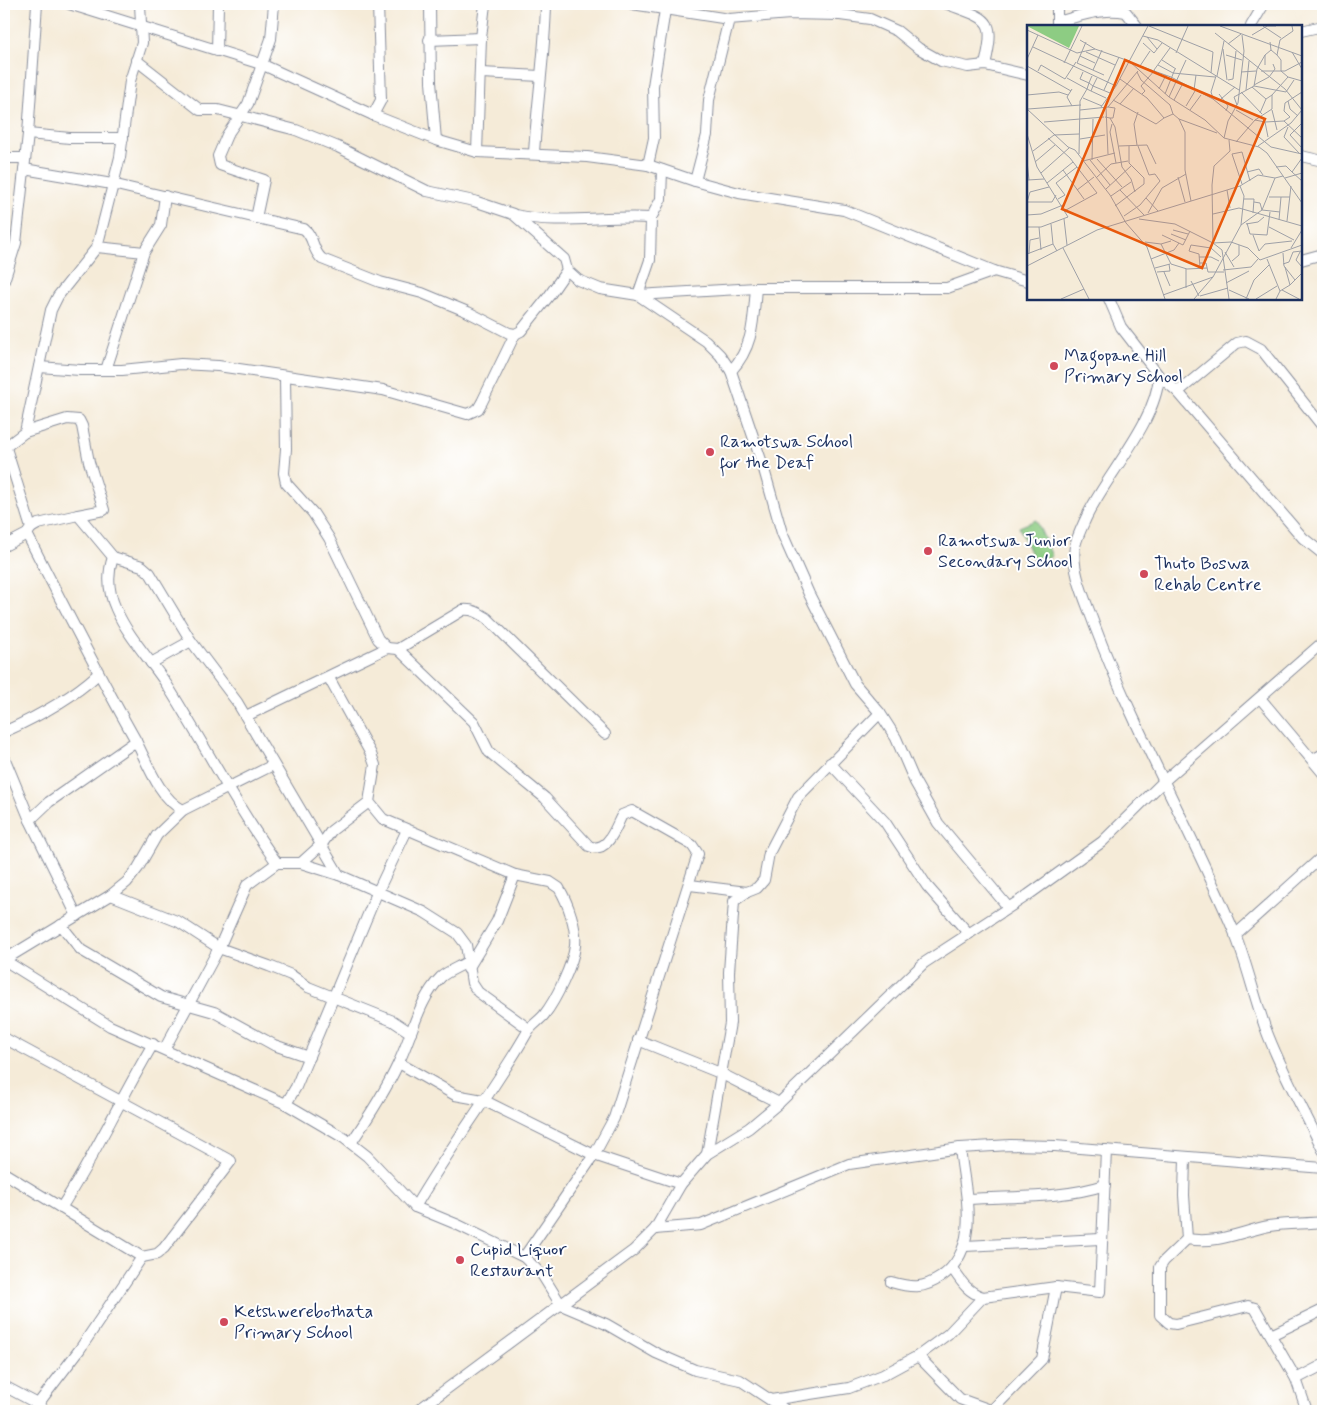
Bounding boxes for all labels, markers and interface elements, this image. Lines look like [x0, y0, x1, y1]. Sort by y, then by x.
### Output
inset map [1027, 25, 1302, 300]
place label: Magopane Hill Primary School [1064, 344, 1183, 389]
marker: Magopane Hill Primary School [1048, 360, 1060, 372]
place label: Ramotswa School for the Deaf [720, 430, 853, 477]
marker: Ramotswa School for the Deaf [704, 446, 716, 458]
place label: Ramotswa Junior Secondary School [938, 529, 1073, 574]
marker: Ramotswa Junior Secondary School [922, 545, 934, 557]
place label: Thuto Boswa Rehab Centre [1154, 552, 1262, 597]
marker: Thuto Boswa Rehab Centre [1138, 568, 1150, 580]
place label: Cupid Liquor Restaurant [470, 1238, 567, 1283]
marker: Cupid Liquor Restaurant [454, 1254, 466, 1266]
place label: Ketshwerebothata Primary School [234, 1300, 373, 1345]
marker: Ketshwerebothata Primary School [218, 1316, 230, 1328]

